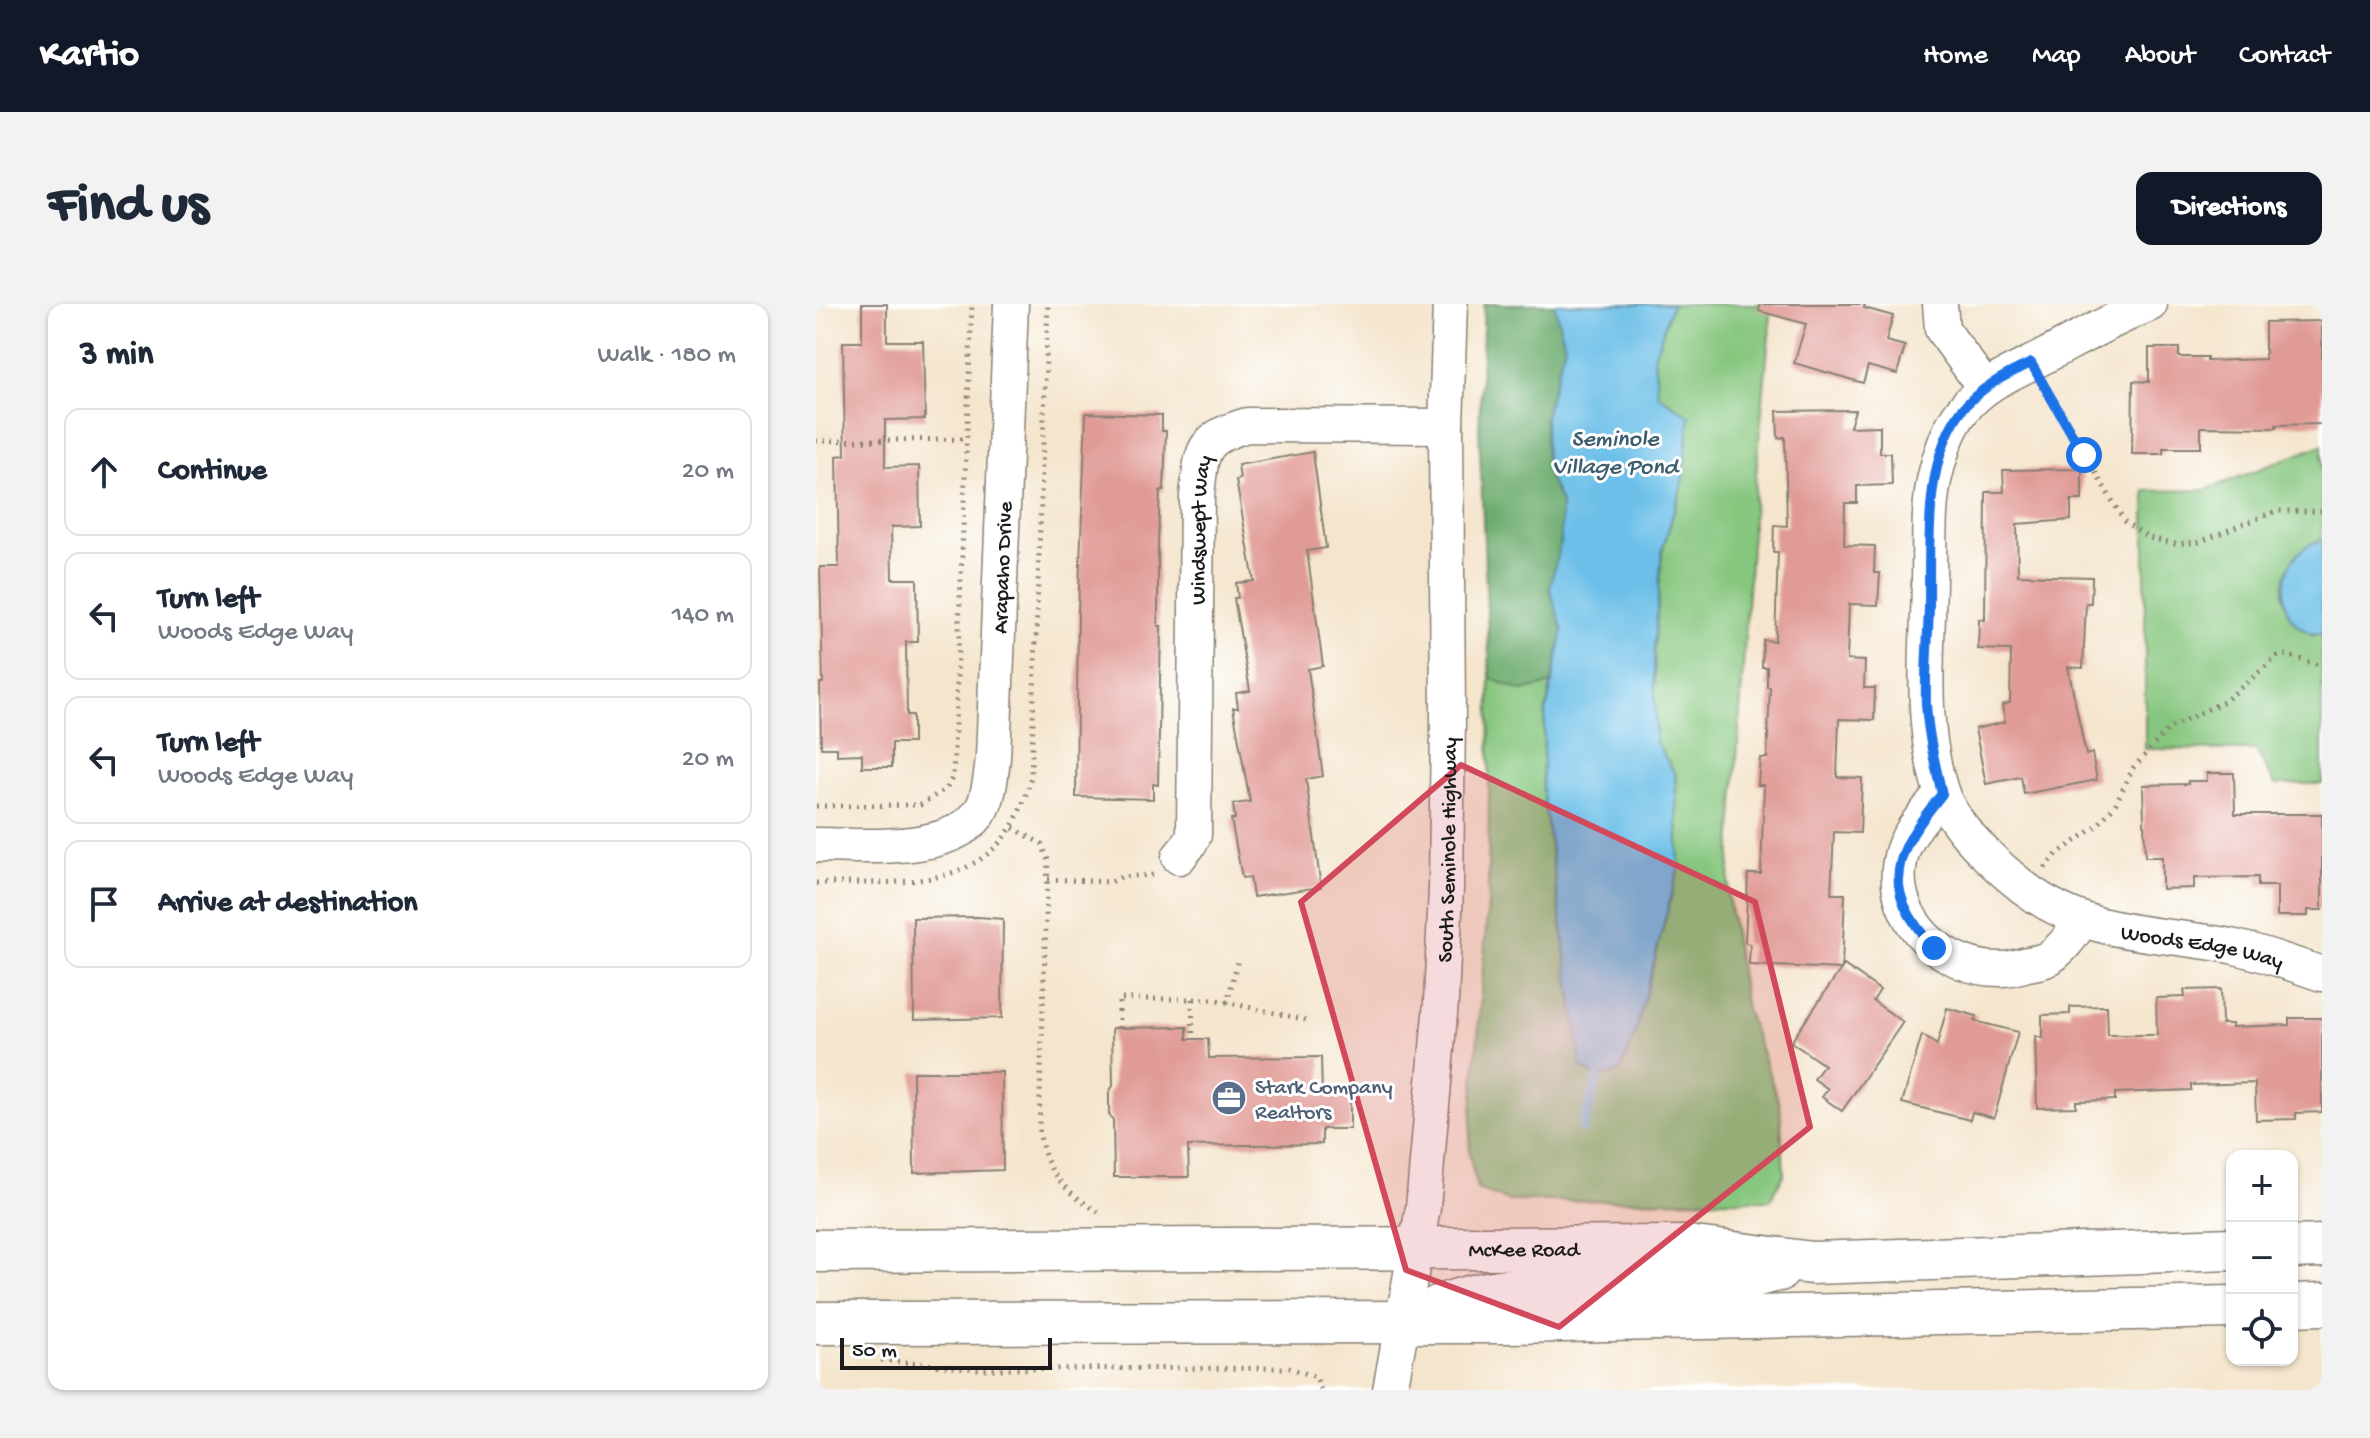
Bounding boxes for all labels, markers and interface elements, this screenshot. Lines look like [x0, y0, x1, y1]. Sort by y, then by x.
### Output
text: Kartio [40, 34, 139, 78]
text: Home [1923, 40, 1988, 73]
text: Map [2032, 40, 2081, 73]
text: About [2125, 40, 2195, 73]
text: Contact [2239, 40, 2330, 73]
button: Directions [2136, 172, 2322, 245]
text: Find us [48, 175, 208, 241]
text: 3 min [80, 336, 153, 376]
text: Walk · 180 m [598, 341, 736, 372]
water label: Seminole Village Pond [1552, 426, 1681, 483]
route start [2066, 437, 2102, 473]
icon: ahead [82, 450, 126, 494]
street label: Windswept Way [1187, 453, 1220, 605]
text: Continue [158, 455, 267, 490]
text: 20 m [682, 457, 734, 488]
street label: Arapaho Drive [989, 500, 1020, 634]
text: Turn left [158, 583, 259, 618]
icon: left [82, 594, 126, 638]
text: 140 m [672, 601, 734, 632]
text: Woods Edge Way [158, 618, 353, 649]
text: Turn left [158, 727, 259, 762]
street label: South Seminole Highway [1434, 737, 1465, 963]
icon: left [82, 738, 126, 782]
text: 20 m [682, 745, 734, 776]
text: Woods Edge Way [158, 762, 353, 793]
icon: arrive [82, 882, 126, 926]
text: Arrive at destination [158, 887, 418, 922]
street label: Woods Edge Way [2118, 921, 2286, 977]
route end [1916, 930, 1952, 966]
place label: Stark Company Realtors [1255, 1076, 1393, 1127]
office icon: Stark Company Realtors [1210, 1079, 1248, 1117]
map controls [2226, 1150, 2298, 1366]
button: + [2226, 1150, 2298, 1222]
button: − [2226, 1222, 2298, 1294]
street label: McKee Road [1469, 1238, 1582, 1265]
button: locate [2226, 1294, 2298, 1366]
scale bar [840, 1334, 1052, 1370]
text: 50 m [852, 1339, 897, 1365]

